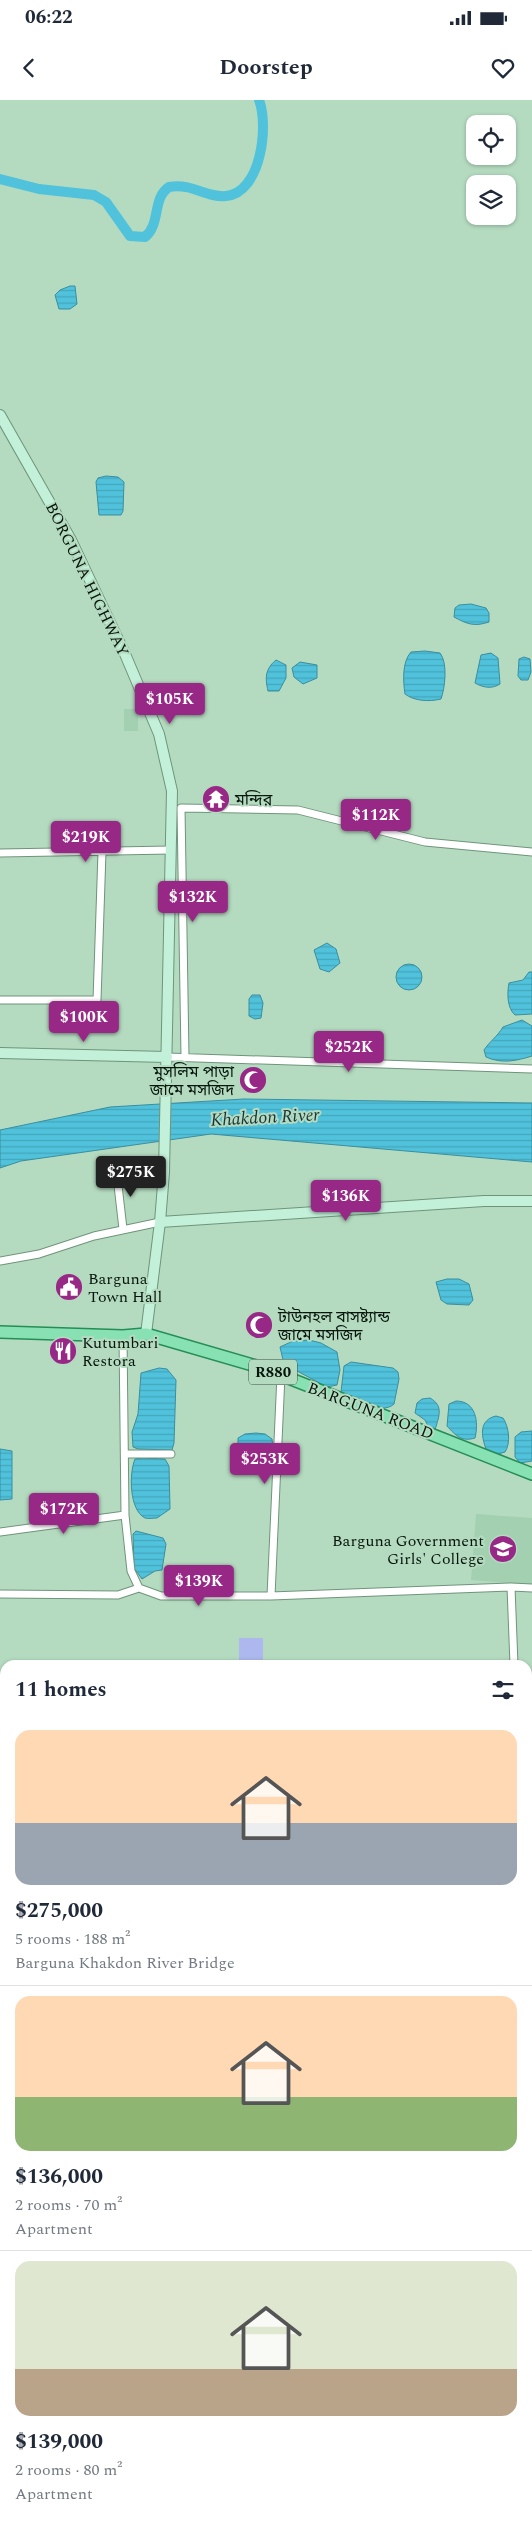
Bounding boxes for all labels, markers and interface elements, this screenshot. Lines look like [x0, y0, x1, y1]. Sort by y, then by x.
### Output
text: 06:22 [25, 3, 73, 32]
text: Doorstep [219, 51, 313, 84]
icon: back [15, 54, 43, 82]
icon: heart [489, 54, 517, 82]
map controls [466, 115, 516, 225]
button: locate [466, 115, 516, 165]
button: layers [466, 175, 516, 225]
street label: BORGUNA HIGHWAY [39, 498, 135, 661]
pin: $105K [135, 682, 205, 725]
text: $105K [146, 687, 194, 711]
temple icon: মন্দির [201, 784, 231, 814]
place label: মন্দির [234, 788, 273, 812]
pin: $112K [341, 798, 411, 841]
text: $112K [352, 803, 400, 827]
pin: $219K [51, 820, 121, 863]
text: $219K [62, 825, 110, 849]
pin: $132K [158, 880, 228, 923]
text: $132K [169, 885, 217, 909]
pin: $100K [49, 1000, 119, 1043]
text: $100K [60, 1005, 108, 1029]
pin: $252K [314, 1030, 384, 1073]
text: $252K [325, 1035, 373, 1059]
place label: মুসলিম পাড়া জামে মসজিদ [149, 1060, 235, 1102]
mosque icon: মুসলিম পাড়া জামে মসজিদ [238, 1065, 268, 1095]
water label: Khakdon River [210, 1101, 321, 1134]
pin: $275K [96, 1156, 166, 1198]
text: $275K [107, 1160, 155, 1184]
pin: $136K [311, 1180, 381, 1222]
text: $136K [322, 1184, 370, 1208]
place label: Barguna Town Hall [88, 1267, 162, 1309]
public building icon: Barguna Town Hall [54, 1272, 84, 1302]
place label: টাউনহল বাসষ্ট্যান্ড জামে মসজিদ [277, 1305, 391, 1347]
mosque icon: টাউনহল বাসষ্ট্যান্ড জামে মসজিদ [244, 1310, 274, 1340]
place label: Kutumbari Restora [82, 1331, 158, 1373]
restaurant icon: Kutumbari Restora [48, 1336, 78, 1366]
road number: R880 [249, 1360, 297, 1384]
street label: BARGUNA ROAD [304, 1376, 437, 1446]
pin: $253K [230, 1442, 300, 1485]
text: $253K [241, 1447, 289, 1471]
pin: $172K [29, 1492, 99, 1535]
text: $172K [40, 1497, 88, 1521]
place label: Barguna Government Girls' College [332, 1529, 484, 1571]
school or university icon: Barguna Government Girls' College [488, 1534, 518, 1564]
pin: $139K [164, 1564, 234, 1607]
text: $139K [175, 1569, 223, 1593]
text: 11 homes [15, 1674, 107, 1706]
icon: filters [489, 1676, 517, 1704]
icon: home [221, 1763, 311, 1853]
text: $275,000 [15, 1895, 103, 1927]
text: 5 rooms · 188 m² [15, 1927, 130, 1951]
text: Barguna Khakdon River Bridge [15, 1951, 235, 1975]
icon: home [221, 2028, 311, 2118]
text: $136,000 [15, 2161, 103, 2193]
text: 2 rooms · 70 m² [15, 2193, 122, 2217]
text: Apartment [15, 2217, 93, 2241]
icon: home [221, 2293, 311, 2383]
text: $139,000 [15, 2426, 103, 2458]
text: 2 rooms · 80 m² [15, 2458, 122, 2482]
text: Apartment [15, 2482, 93, 2506]

